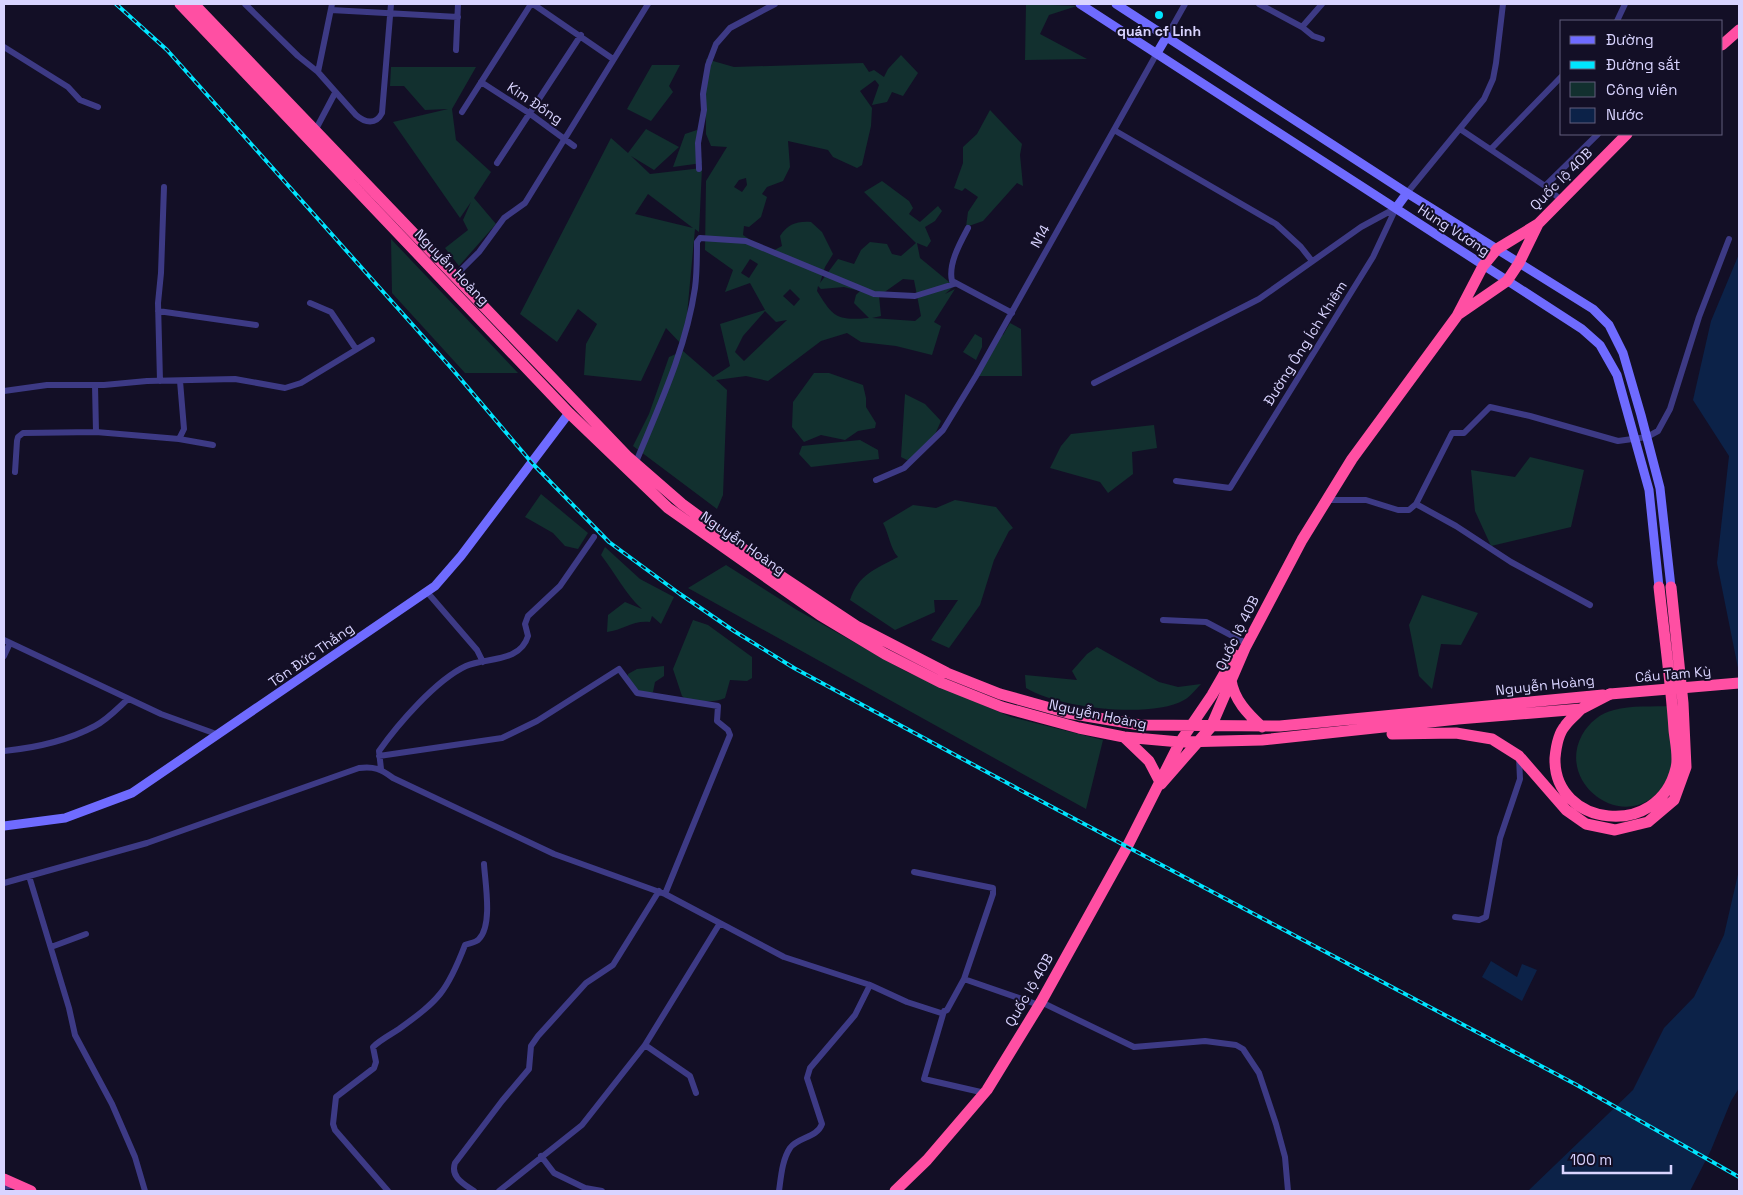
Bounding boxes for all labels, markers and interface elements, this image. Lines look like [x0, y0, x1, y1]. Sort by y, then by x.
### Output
marker: quán cf Linh [1153, 9, 1165, 21]
legend [1560, 20, 1723, 135]
place label: quán cf Linh [1117, 22, 1201, 40]
text: Đường [1606, 30, 1654, 49]
text: Đường sắt [1606, 55, 1681, 74]
street label: Kim Đồng [504, 78, 566, 128]
text: Công viên [1606, 80, 1677, 99]
text: Nước [1606, 105, 1644, 124]
street label: Quốc lộ 40B [1526, 144, 1596, 214]
street label: Hùng Vương [1414, 200, 1494, 260]
street label: N14 [1026, 221, 1054, 251]
street label: Nguyễn Hoàng [411, 225, 493, 309]
street label: Đường Ông Ích Khiêm [1259, 277, 1351, 409]
street label: Nguyễn Hoàng [697, 507, 789, 579]
street label: Quốc lộ 40B [1211, 593, 1263, 673]
street label: Tôn Đức Thắng [265, 619, 357, 691]
street label: Cầu Tam Kỳ [1634, 662, 1712, 686]
street label: Nguyễn Hoàng [1495, 671, 1595, 699]
street label: Nguyễn Hoàng [1048, 695, 1148, 733]
street label: Quốc lộ 40B [1001, 950, 1057, 1030]
scale bar [1563, 1142, 1670, 1174]
text: 100 m [1570, 1150, 1612, 1169]

